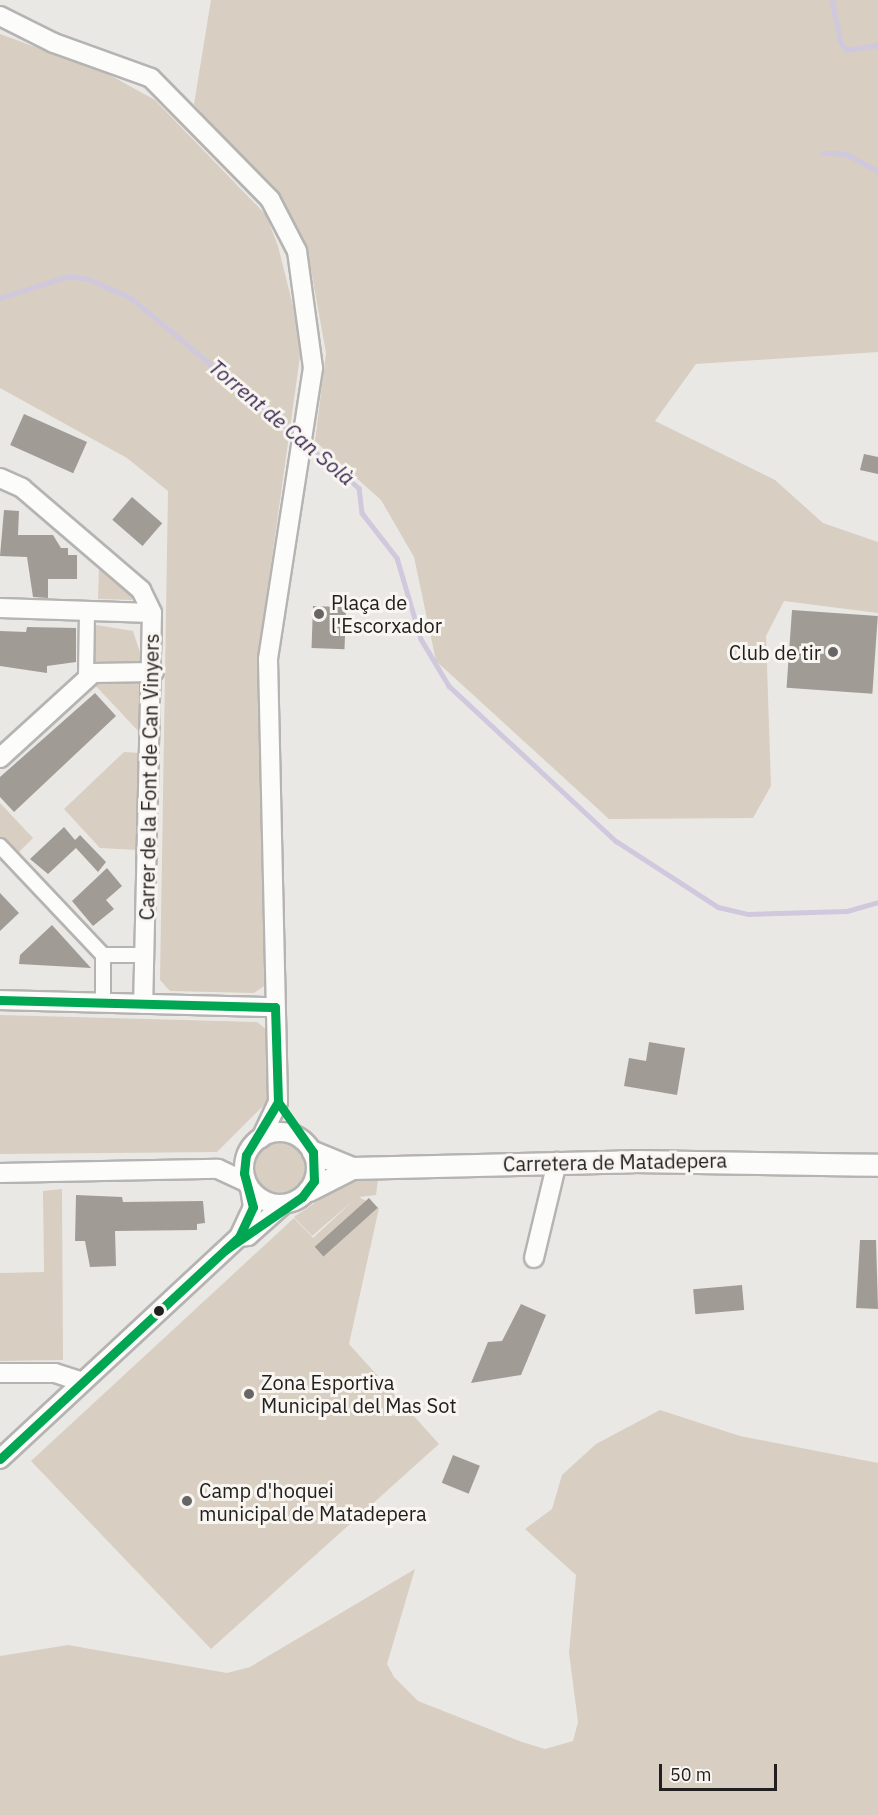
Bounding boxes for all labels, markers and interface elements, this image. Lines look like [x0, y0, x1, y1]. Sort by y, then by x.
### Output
water label: Torrent de Can Solà [204, 354, 360, 490]
place label: Plaça de l'Escorxador [331, 590, 442, 637]
marker: Plaça de l'Escorxador [312, 607, 326, 621]
street label: Carrer de la Font de Can Vinyers [135, 633, 163, 921]
place label: Club de tir [729, 640, 821, 664]
marker: Club de tir [826, 645, 840, 659]
street label: Carretera de Matadepera [503, 1148, 727, 1176]
unlabelled marker [153, 1305, 165, 1317]
place label: Zona Esportiva Municipal del Mas Sot [261, 1370, 456, 1417]
marker: Zona Esportiva Municipal del Mas Sot [242, 1387, 256, 1401]
place label: Camp d'hoquei municipal de Matadepera [199, 1478, 427, 1525]
marker: Camp d'hoquei municipal de Matadepera [180, 1494, 194, 1508]
scale bar [662, 1752, 780, 1790]
text: 50 m [670, 1763, 712, 1786]

